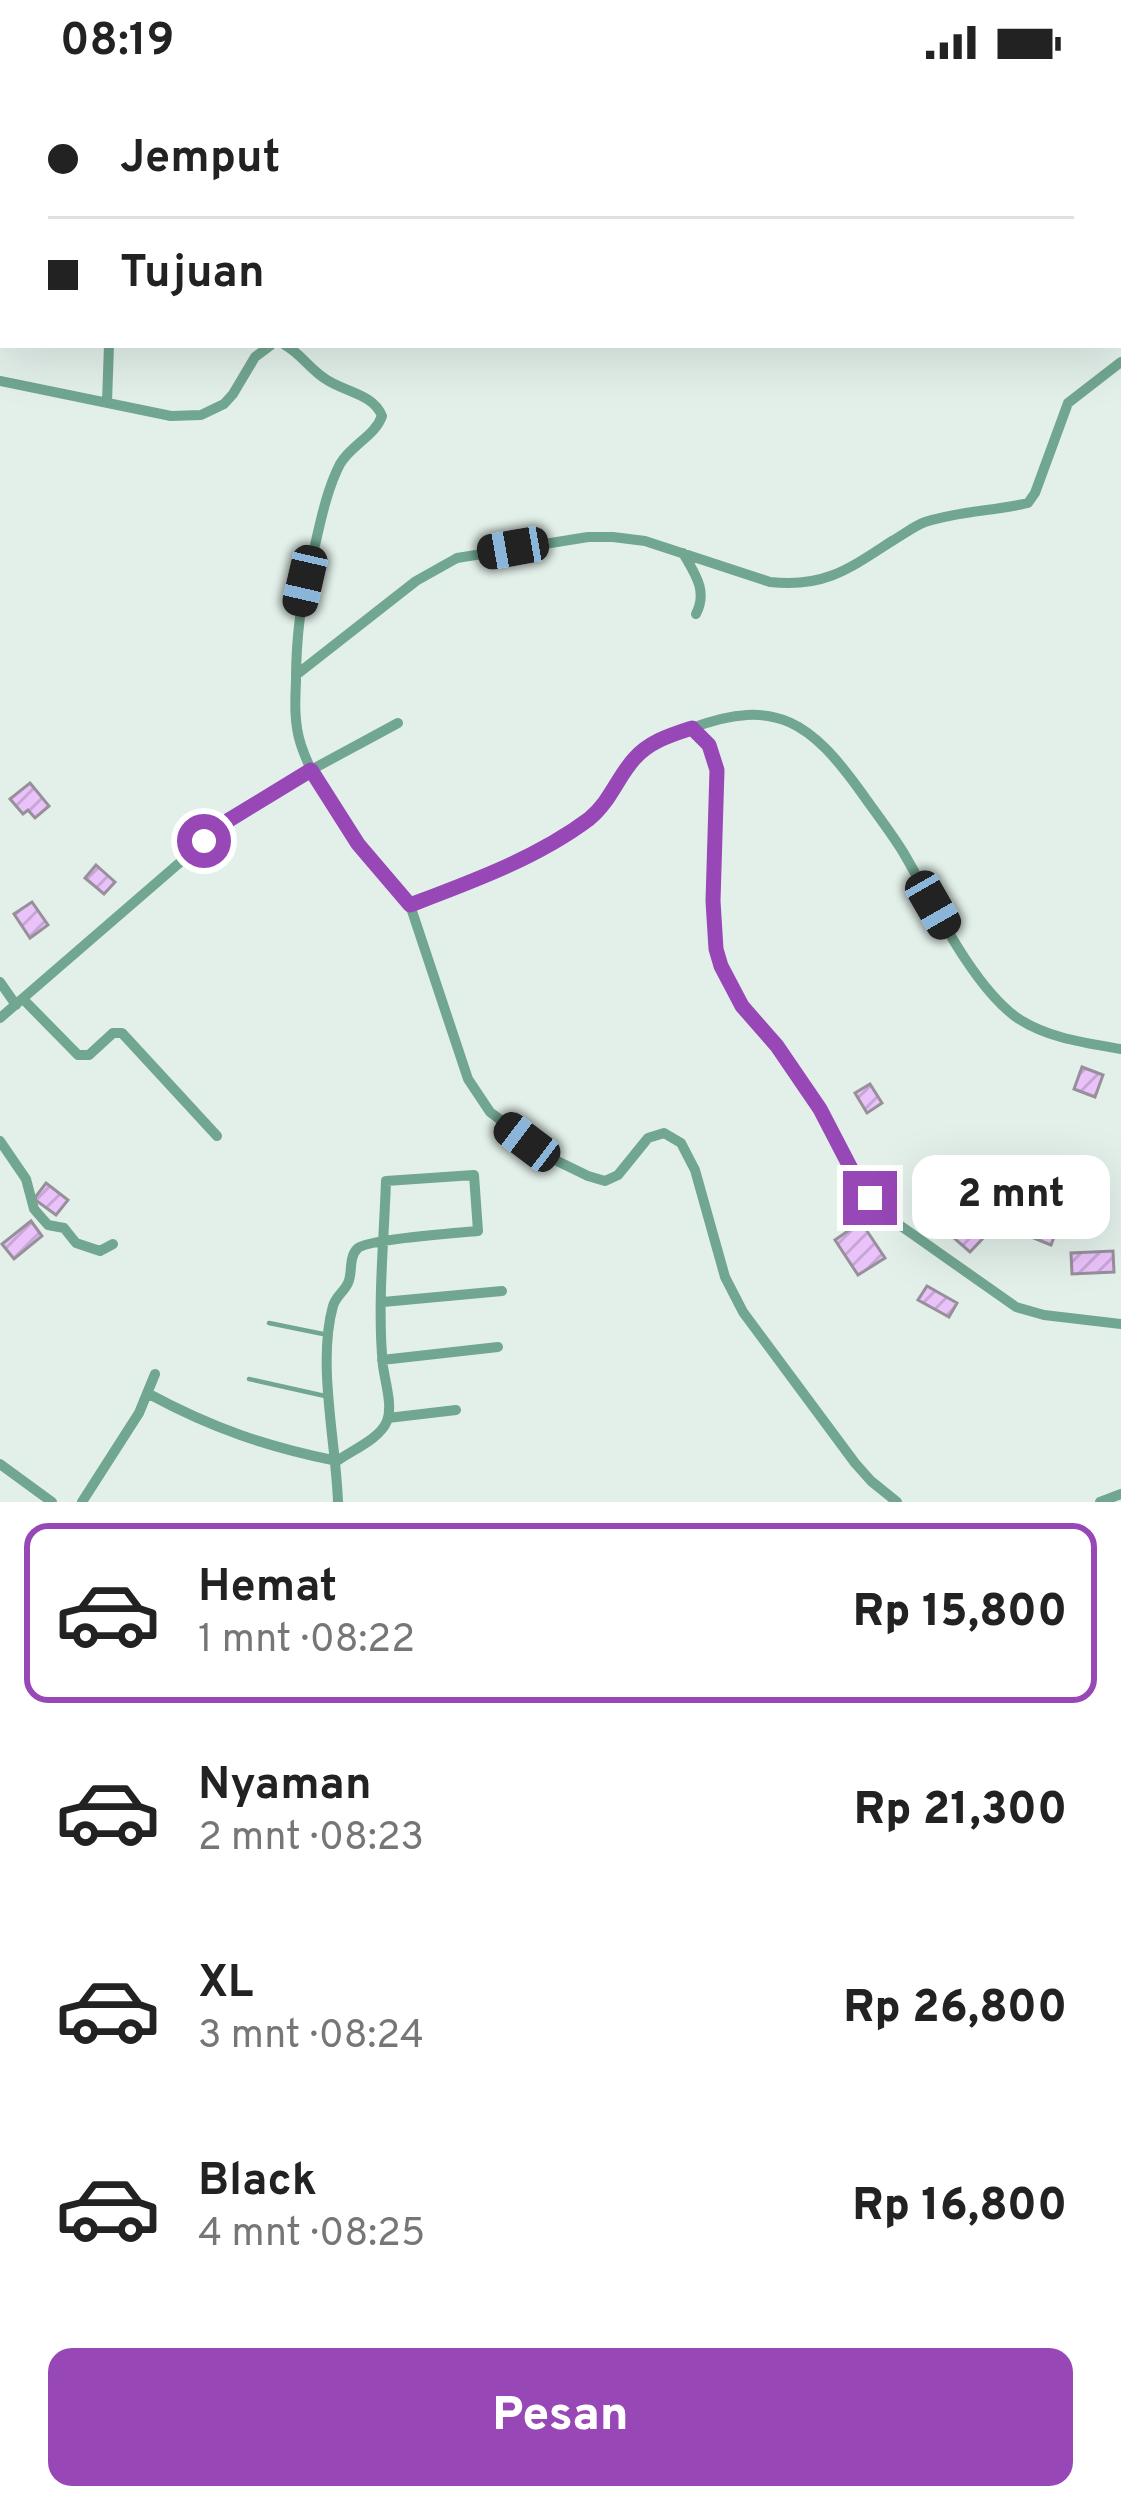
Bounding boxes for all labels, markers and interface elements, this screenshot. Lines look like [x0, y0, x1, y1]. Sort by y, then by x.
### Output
text: 08:19 [60, 14, 174, 71]
text: Jemput [120, 131, 280, 188]
text: Tujuan [120, 246, 265, 303]
car [474, 524, 552, 572]
car [279, 542, 331, 620]
route start [177, 814, 231, 868]
car [899, 865, 967, 945]
car [487, 1106, 567, 1178]
callout: 2 mnt [912, 1156, 1110, 1240]
route end [843, 1171, 897, 1225]
text: 2 mnt [958, 1172, 1064, 1221]
icon: car [54, 1559, 162, 1667]
text: Hemat [198, 1560, 337, 1617]
text: Rp 15,800 [853, 1585, 1067, 1642]
text: 1 mnt · 08:22 [198, 1617, 415, 1666]
icon: car [54, 1757, 162, 1865]
text: Nyaman [198, 1758, 372, 1815]
text: Rp 21,300 [854, 1783, 1067, 1840]
text: 2 mnt · 08:23 [198, 1815, 424, 1864]
icon: car [54, 1955, 162, 2063]
text: XL [198, 1956, 253, 2013]
text: Rp 26,800 [843, 1981, 1067, 2038]
text: 3 mnt · 08:24 [198, 2013, 424, 2062]
icon: car [54, 2153, 162, 2261]
text: Black [198, 2154, 317, 2211]
text: Rp 16,800 [852, 2179, 1067, 2236]
text: 4 mnt · 08:25 [198, 2211, 425, 2260]
button: Pesan [48, 2348, 1073, 2486]

